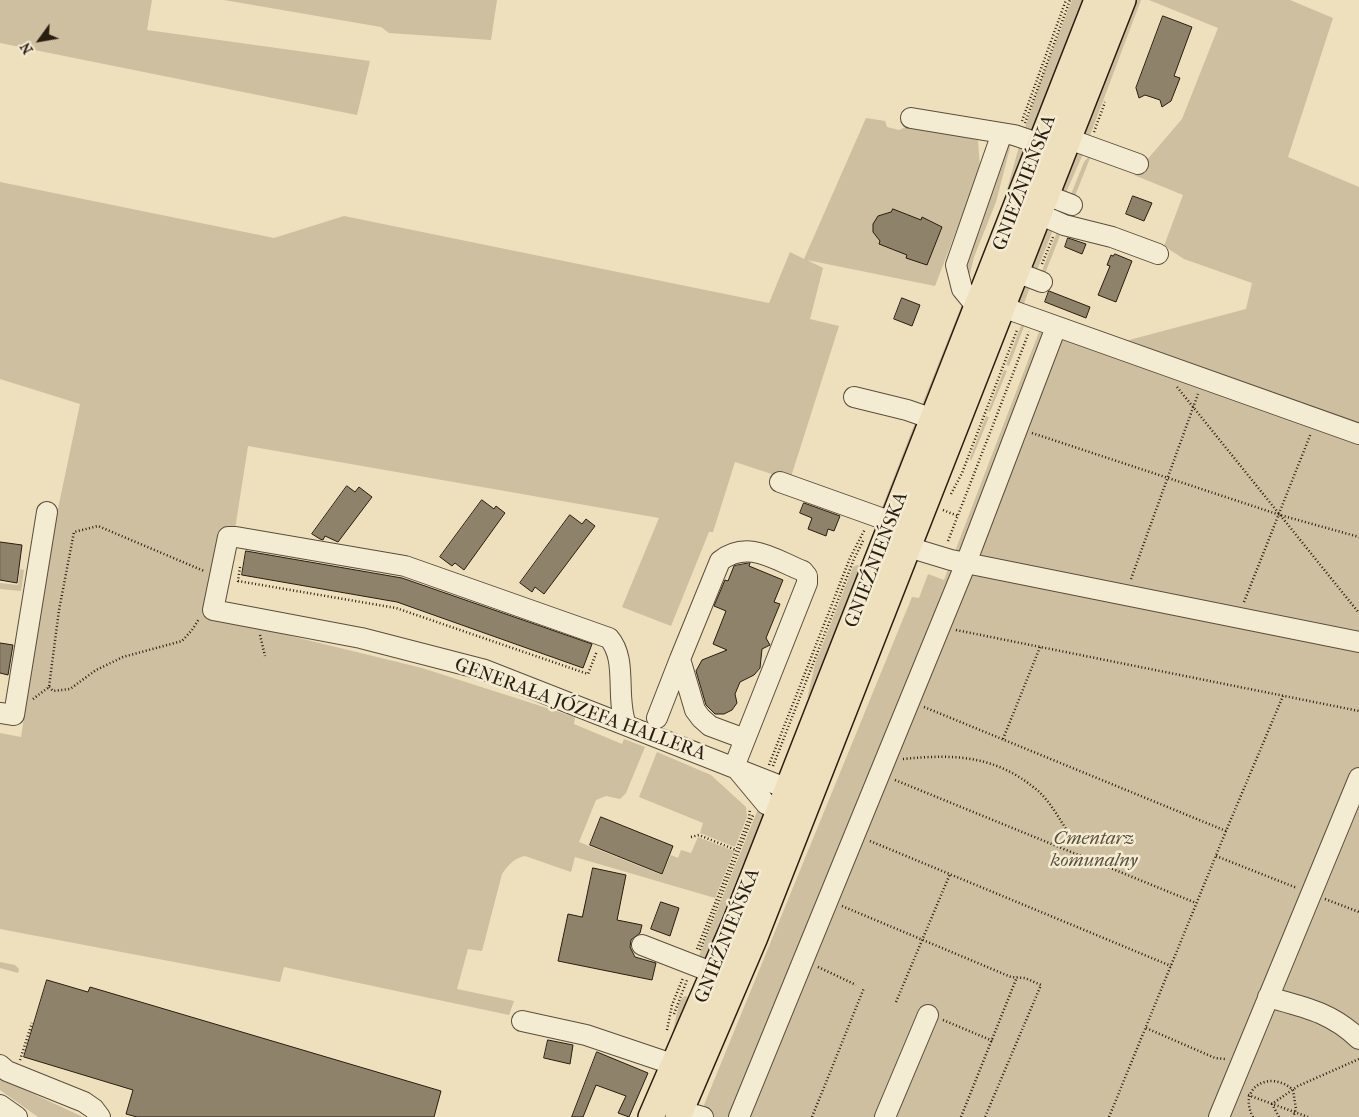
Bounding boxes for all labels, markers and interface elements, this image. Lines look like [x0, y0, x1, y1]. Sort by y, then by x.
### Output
north arrow [15, 15, 65, 65]
text: N [17, 39, 37, 57]
street label: GNIEŹNIEŃSKA [989, 112, 1061, 254]
street label: GNIEŹNIEŃSKA [841, 489, 913, 631]
street label: GENERAŁA JÓZEFA HALLERA [451, 654, 709, 766]
park label: Cmentarz komunalny [1050, 828, 1138, 872]
street label: GNIEŹNIEŃSKA [691, 865, 765, 1007]

